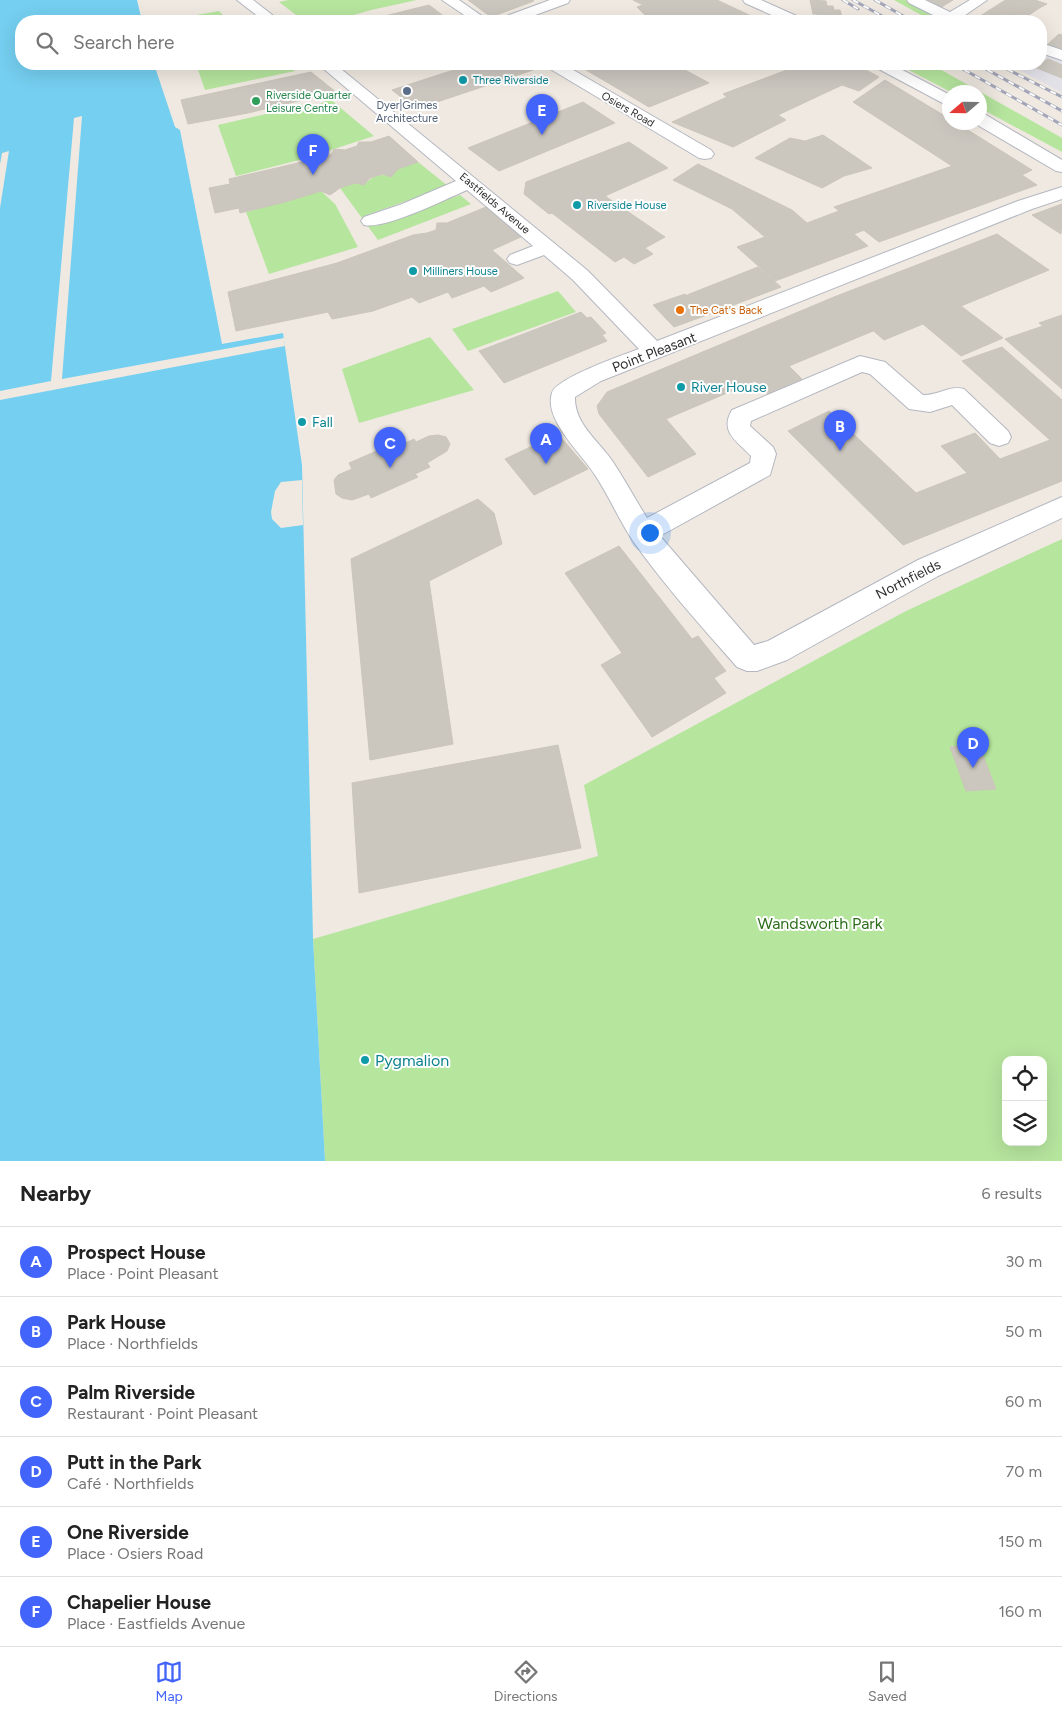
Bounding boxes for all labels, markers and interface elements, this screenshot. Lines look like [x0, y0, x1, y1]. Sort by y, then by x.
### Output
search box [15, 15, 1047, 70]
icon: search [33, 29, 61, 57]
text: Search here [73, 31, 175, 54]
marker: Three Riverside [457, 74, 469, 86]
place label: Three Riverside [473, 74, 549, 87]
marker: Dyer|Grimes Architecture [401, 85, 413, 97]
north arrow [942, 85, 987, 130]
place label: Riverside Quarter Leisure Centre [266, 89, 352, 115]
street label: Osiers Road [599, 89, 657, 130]
pin: E [526, 94, 558, 135]
marker: Riverside Quarter Leisure Centre [250, 95, 262, 107]
place label: Dyer|Grimes Architecture [376, 99, 438, 125]
pin: F [297, 134, 329, 175]
street label: Eastfields Avenue [457, 170, 533, 237]
marker: Riverside House [571, 199, 583, 211]
place label: Riverside House [587, 199, 667, 212]
marker: Milliners House [407, 265, 419, 277]
place label: Milliners House [423, 265, 498, 278]
marker: The Cat's Back [674, 304, 686, 316]
place label: The Cat's Back [690, 304, 763, 317]
street label: Point Pleasant [610, 329, 699, 376]
place label: River House [691, 379, 767, 396]
marker: River House [675, 381, 687, 393]
pin: B [824, 410, 856, 451]
place label: Fall [312, 414, 333, 431]
marker: Fall [296, 416, 308, 428]
pin: A [530, 423, 562, 464]
pin: C [374, 427, 406, 468]
your location [637, 520, 663, 546]
street label: Northfields [873, 556, 944, 603]
pin: D [957, 727, 989, 768]
park label: Wandsworth Park [757, 914, 883, 933]
place label: Pygmalion [375, 1051, 449, 1070]
marker: Pygmalion [359, 1054, 371, 1066]
map controls [1002, 1056, 1047, 1146]
button: locate [1002, 1056, 1047, 1101]
button: layers [1002, 1101, 1047, 1146]
text: Nearby [20, 1181, 91, 1206]
text: 6 results [981, 1184, 1042, 1203]
text: Prospect House [67, 1241, 205, 1264]
text: A [30, 1252, 42, 1271]
text: 30 m [1005, 1252, 1042, 1271]
text: Place · Point Pleasant [67, 1264, 219, 1283]
text: Park House [67, 1311, 166, 1334]
text: B [31, 1322, 41, 1341]
text: 50 m [1005, 1322, 1042, 1341]
text: Place · Northfields [67, 1334, 198, 1353]
text: Palm Riverside [67, 1381, 195, 1404]
text: C [30, 1392, 42, 1411]
text: 60 m [1005, 1392, 1042, 1411]
text: Restaurant · Point Pleasant [67, 1404, 258, 1423]
text: Putt in the Park [67, 1451, 202, 1474]
text: D [30, 1462, 42, 1481]
text: 70 m [1006, 1462, 1042, 1481]
text: Café · Northfields [67, 1474, 194, 1493]
text: One Riverside [67, 1521, 189, 1544]
text: E [31, 1532, 41, 1551]
text: 150 m [998, 1532, 1042, 1551]
text: Place · Osiers Road [67, 1544, 203, 1563]
text: Chapelier House [67, 1591, 211, 1614]
text: F [32, 1602, 40, 1621]
text: 160 m [999, 1602, 1042, 1621]
text: Place · Eastfields Avenue [67, 1614, 245, 1633]
tab: Map [155, 1658, 183, 1705]
tab: Directions [494, 1658, 558, 1705]
tab: Saved [868, 1658, 907, 1705]

